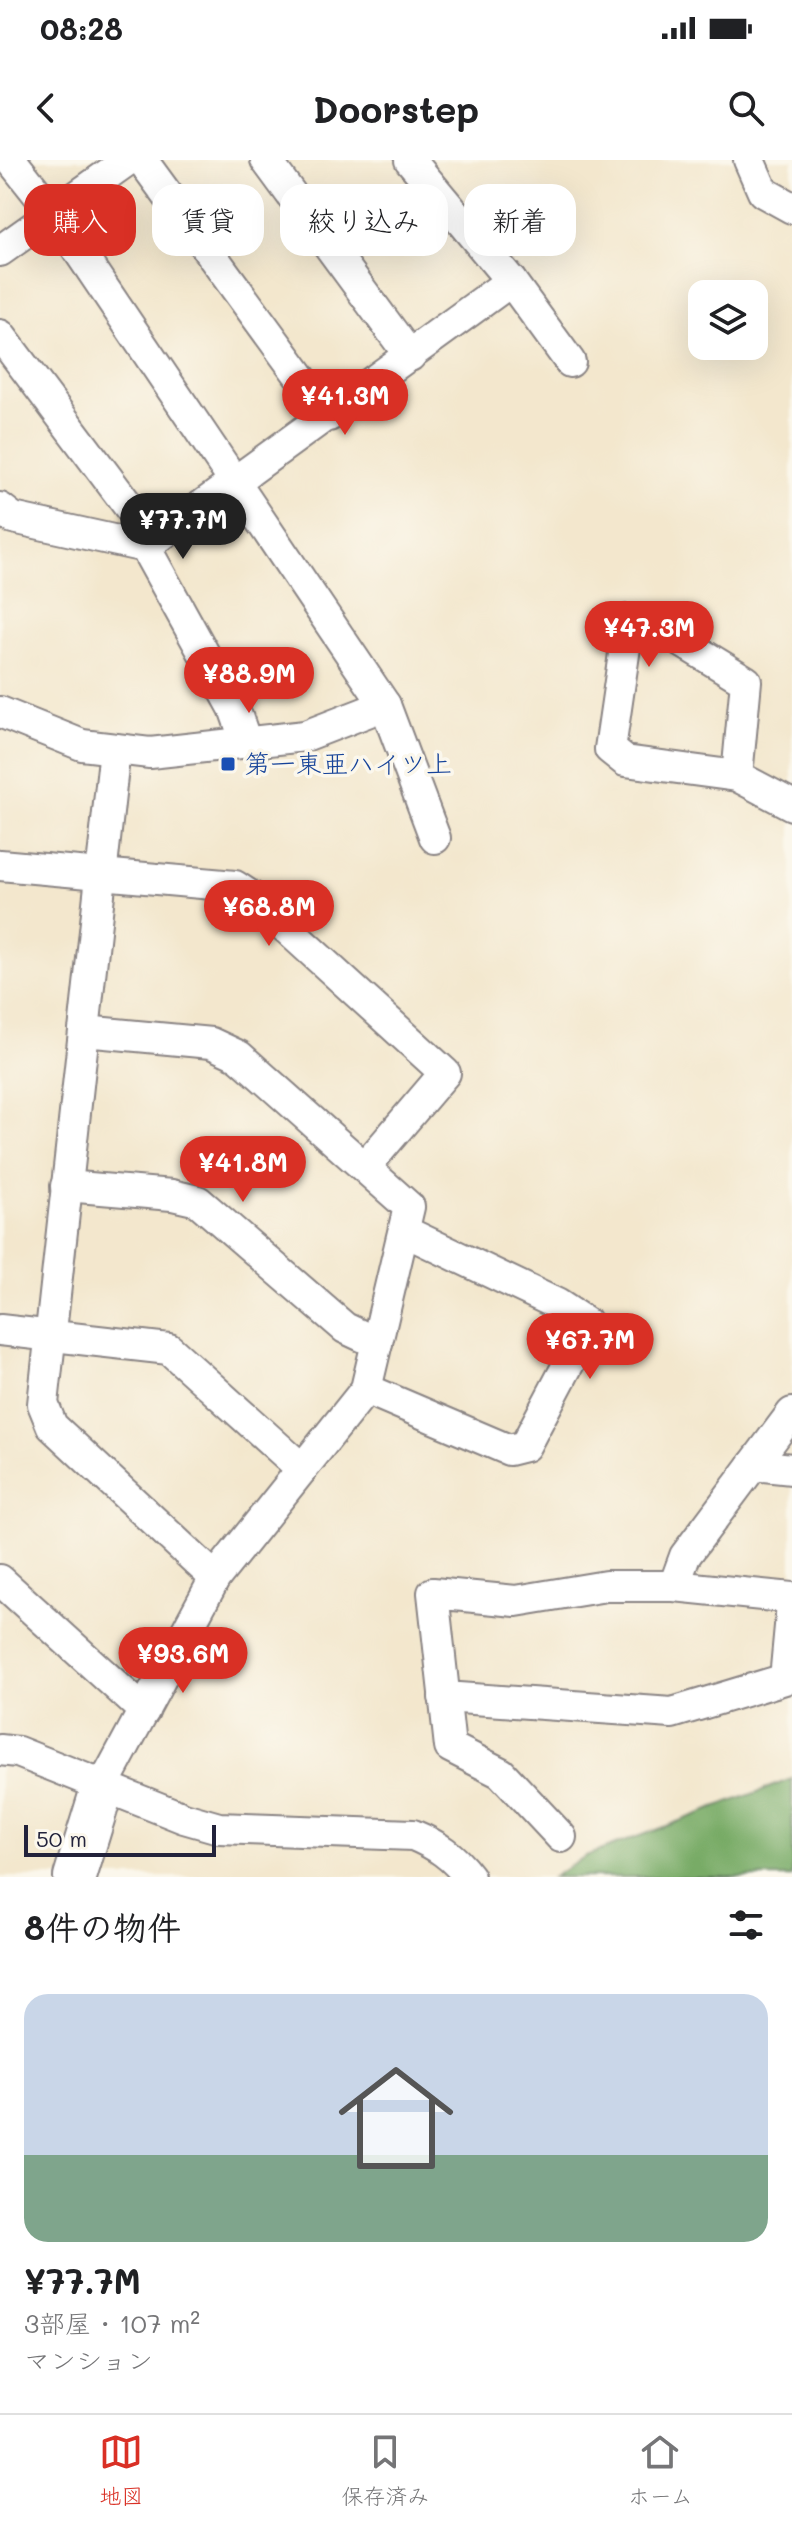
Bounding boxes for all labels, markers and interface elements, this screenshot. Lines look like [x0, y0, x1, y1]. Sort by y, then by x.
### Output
text: 08:28 [40, 8, 123, 48]
text: Doorstep [313, 85, 479, 132]
icon: back [24, 86, 68, 130]
icon: search [724, 86, 768, 130]
chip: 購入 [24, 184, 136, 256]
chip: 賃貸 [152, 184, 264, 256]
chip: 絞り込み [280, 184, 448, 256]
chip: 新着 [464, 184, 576, 256]
map controls [688, 280, 768, 360]
button: layers [688, 280, 768, 360]
pin: ¥41.3M [280, 369, 410, 437]
text: ¥41.3M [300, 378, 390, 412]
pin: ¥77.7M [118, 493, 248, 561]
text: ¥77.7M [138, 502, 228, 536]
pin: ¥47.3M [584, 601, 714, 669]
text: ¥47.3M [603, 610, 695, 644]
pin: ¥88.9M [184, 647, 314, 715]
text: ¥88.9M [202, 656, 296, 690]
place label: 第一東亜ハイツ上 [244, 746, 452, 780]
marker: 第一東亜ハイツ上 [219, 755, 237, 773]
pin: ¥68.8M [204, 880, 334, 948]
text: ¥68.8M [222, 889, 316, 923]
pin: ¥41.8M [178, 1136, 308, 1204]
text: ¥41.8M [198, 1145, 288, 1179]
pin: ¥67.7M [525, 1313, 655, 1381]
text: ¥67.7M [545, 1322, 635, 1356]
pin: ¥93.6M [118, 1627, 248, 1695]
text: ¥93.6M [136, 1636, 230, 1670]
scale bar [24, 1821, 216, 1857]
text: 50 m [36, 1824, 87, 1853]
icon: filters [724, 1903, 768, 1947]
text: 8件の物件 [24, 1904, 181, 1949]
icon: home [324, 2046, 468, 2190]
text: ¥77.7M [24, 2258, 141, 2303]
text: 3部屋 · 107 m² [24, 2306, 200, 2340]
text: マンション [24, 2343, 153, 2377]
tab: 地図 [99, 2430, 143, 2510]
tab: 保存済み [341, 2430, 429, 2510]
tab: ホーム [628, 2430, 693, 2510]

